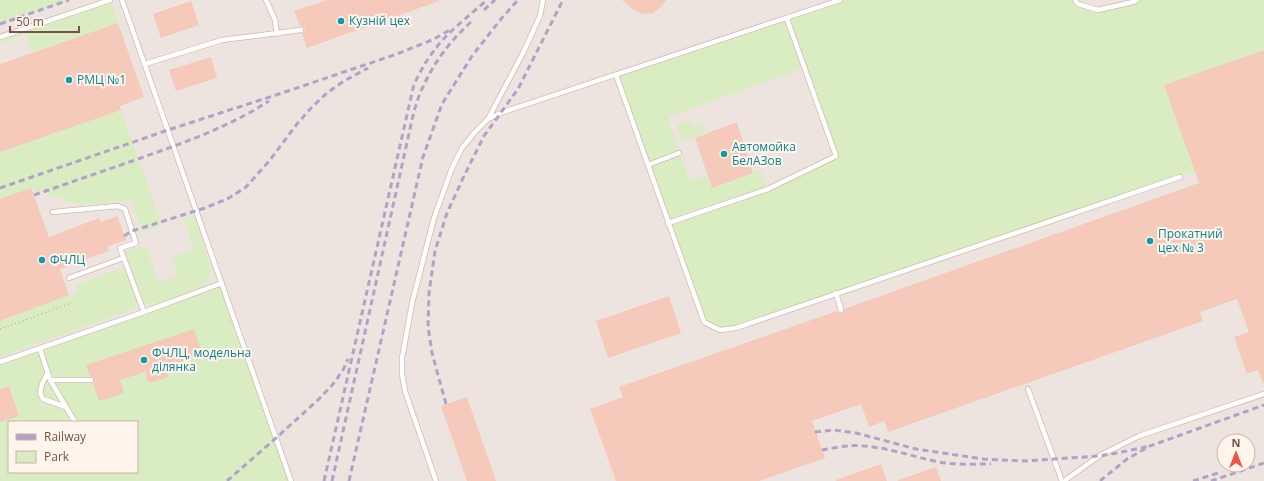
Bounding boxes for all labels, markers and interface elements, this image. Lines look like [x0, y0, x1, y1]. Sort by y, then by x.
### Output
scale bar [10, 8, 79, 34]
place label: Кузній цех [349, 12, 411, 29]
text: 50 m [16, 13, 44, 30]
marker: Кузній цех [336, 16, 346, 26]
place label: РМЦ №1 [77, 71, 126, 88]
marker: РМЦ №1 [64, 75, 74, 85]
place label: Автомойка БелАЗов [732, 138, 796, 169]
marker: Автомойка БелАЗов [719, 149, 729, 159]
place label: Прокатний цех № 3 [1158, 225, 1223, 256]
marker: Прокатний цех № 3 [1145, 236, 1155, 246]
place label: ФЧЛЦ [50, 251, 85, 268]
marker: ФЧЛЦ [37, 255, 47, 265]
place label: ФЧЛЦ, модельна ділянка [152, 344, 251, 375]
marker: ФЧЛЦ, модельна ділянка [139, 355, 149, 365]
legend [8, 421, 138, 473]
text: Railway [44, 428, 87, 445]
north arrow [1216, 433, 1256, 473]
text: N [1232, 435, 1240, 450]
text: Park [44, 448, 70, 465]

